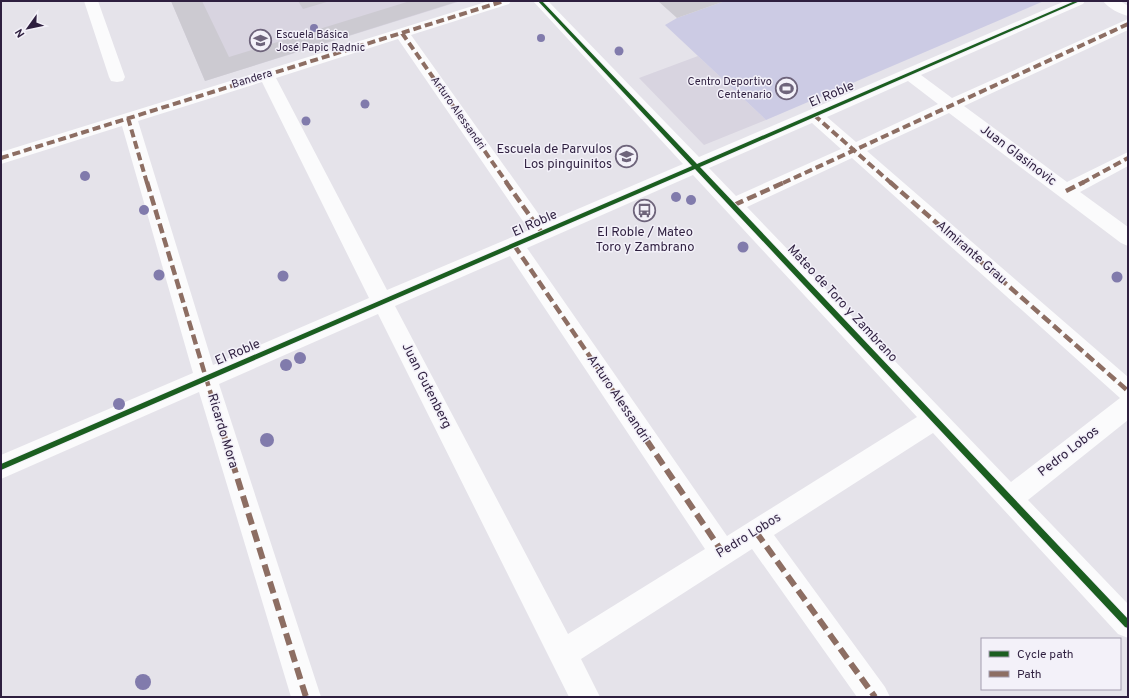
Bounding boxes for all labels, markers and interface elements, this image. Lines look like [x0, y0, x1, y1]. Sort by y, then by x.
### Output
north arrow [8, 8, 48, 48]
text: N [12, 26, 28, 40]
school or university icon: Escuela Básica José Papic Radnic [247, 28, 273, 54]
place label: Escuela Básica José Papic Radnic [276, 28, 365, 55]
street label: Bandera [230, 66, 274, 92]
street label: Arturo Alessandri [428, 74, 488, 152]
place label: Centro Deportivo Centenario [688, 75, 772, 102]
sports icon: Centro Deportivo Centenario [774, 75, 800, 101]
street label: El Roble [807, 78, 857, 112]
street label: Juan Glasinovic [977, 122, 1059, 190]
place label: Escuela de Parvulos Los pinguinitos [496, 142, 612, 173]
school or university icon: Escuela de Parvulos Los pinguinitos [614, 144, 640, 170]
bus stop icon: El Roble / Mateo Toro y Zambrano [632, 198, 658, 224]
street label: El Roble [510, 207, 560, 241]
street label: Almirante Grau [932, 218, 1010, 288]
place label: El Roble / Mateo Toro y Zambrano [596, 225, 694, 256]
street label: Mateo de Toro y Zambrano [783, 242, 901, 366]
street label: El Roble [213, 336, 263, 370]
street label: Juan Gutenberg [398, 340, 454, 432]
street label: Arturo Alessandri [583, 352, 653, 446]
street label: Ricardo Mora [203, 392, 241, 470]
street label: Pedro Lobos [1035, 423, 1103, 481]
street label: Pedro Lobos [714, 510, 784, 562]
legend [981, 638, 1121, 690]
text: Cycle path [1017, 647, 1074, 663]
text: Path [1017, 667, 1042, 683]

